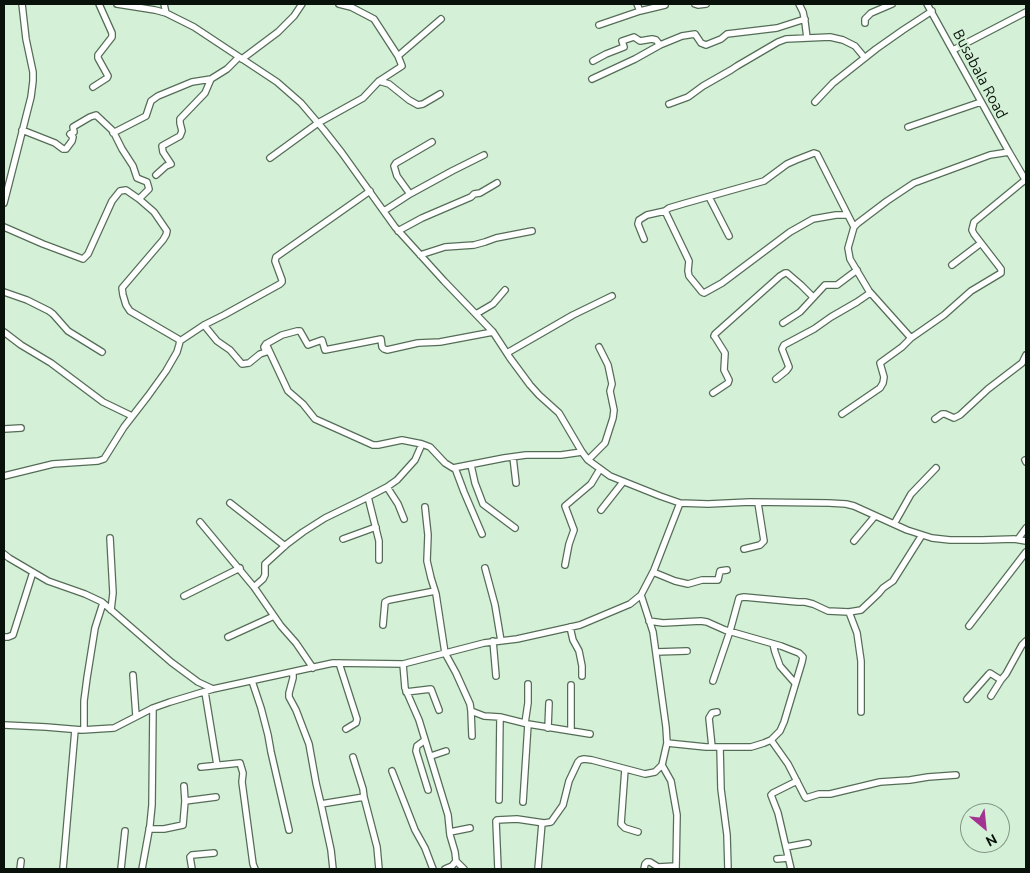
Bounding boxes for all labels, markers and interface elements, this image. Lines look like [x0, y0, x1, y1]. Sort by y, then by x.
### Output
street label: Busabala Road [949, 26, 1011, 122]
north arrow [960, 803, 1010, 853]
text: N [983, 831, 1000, 850]

